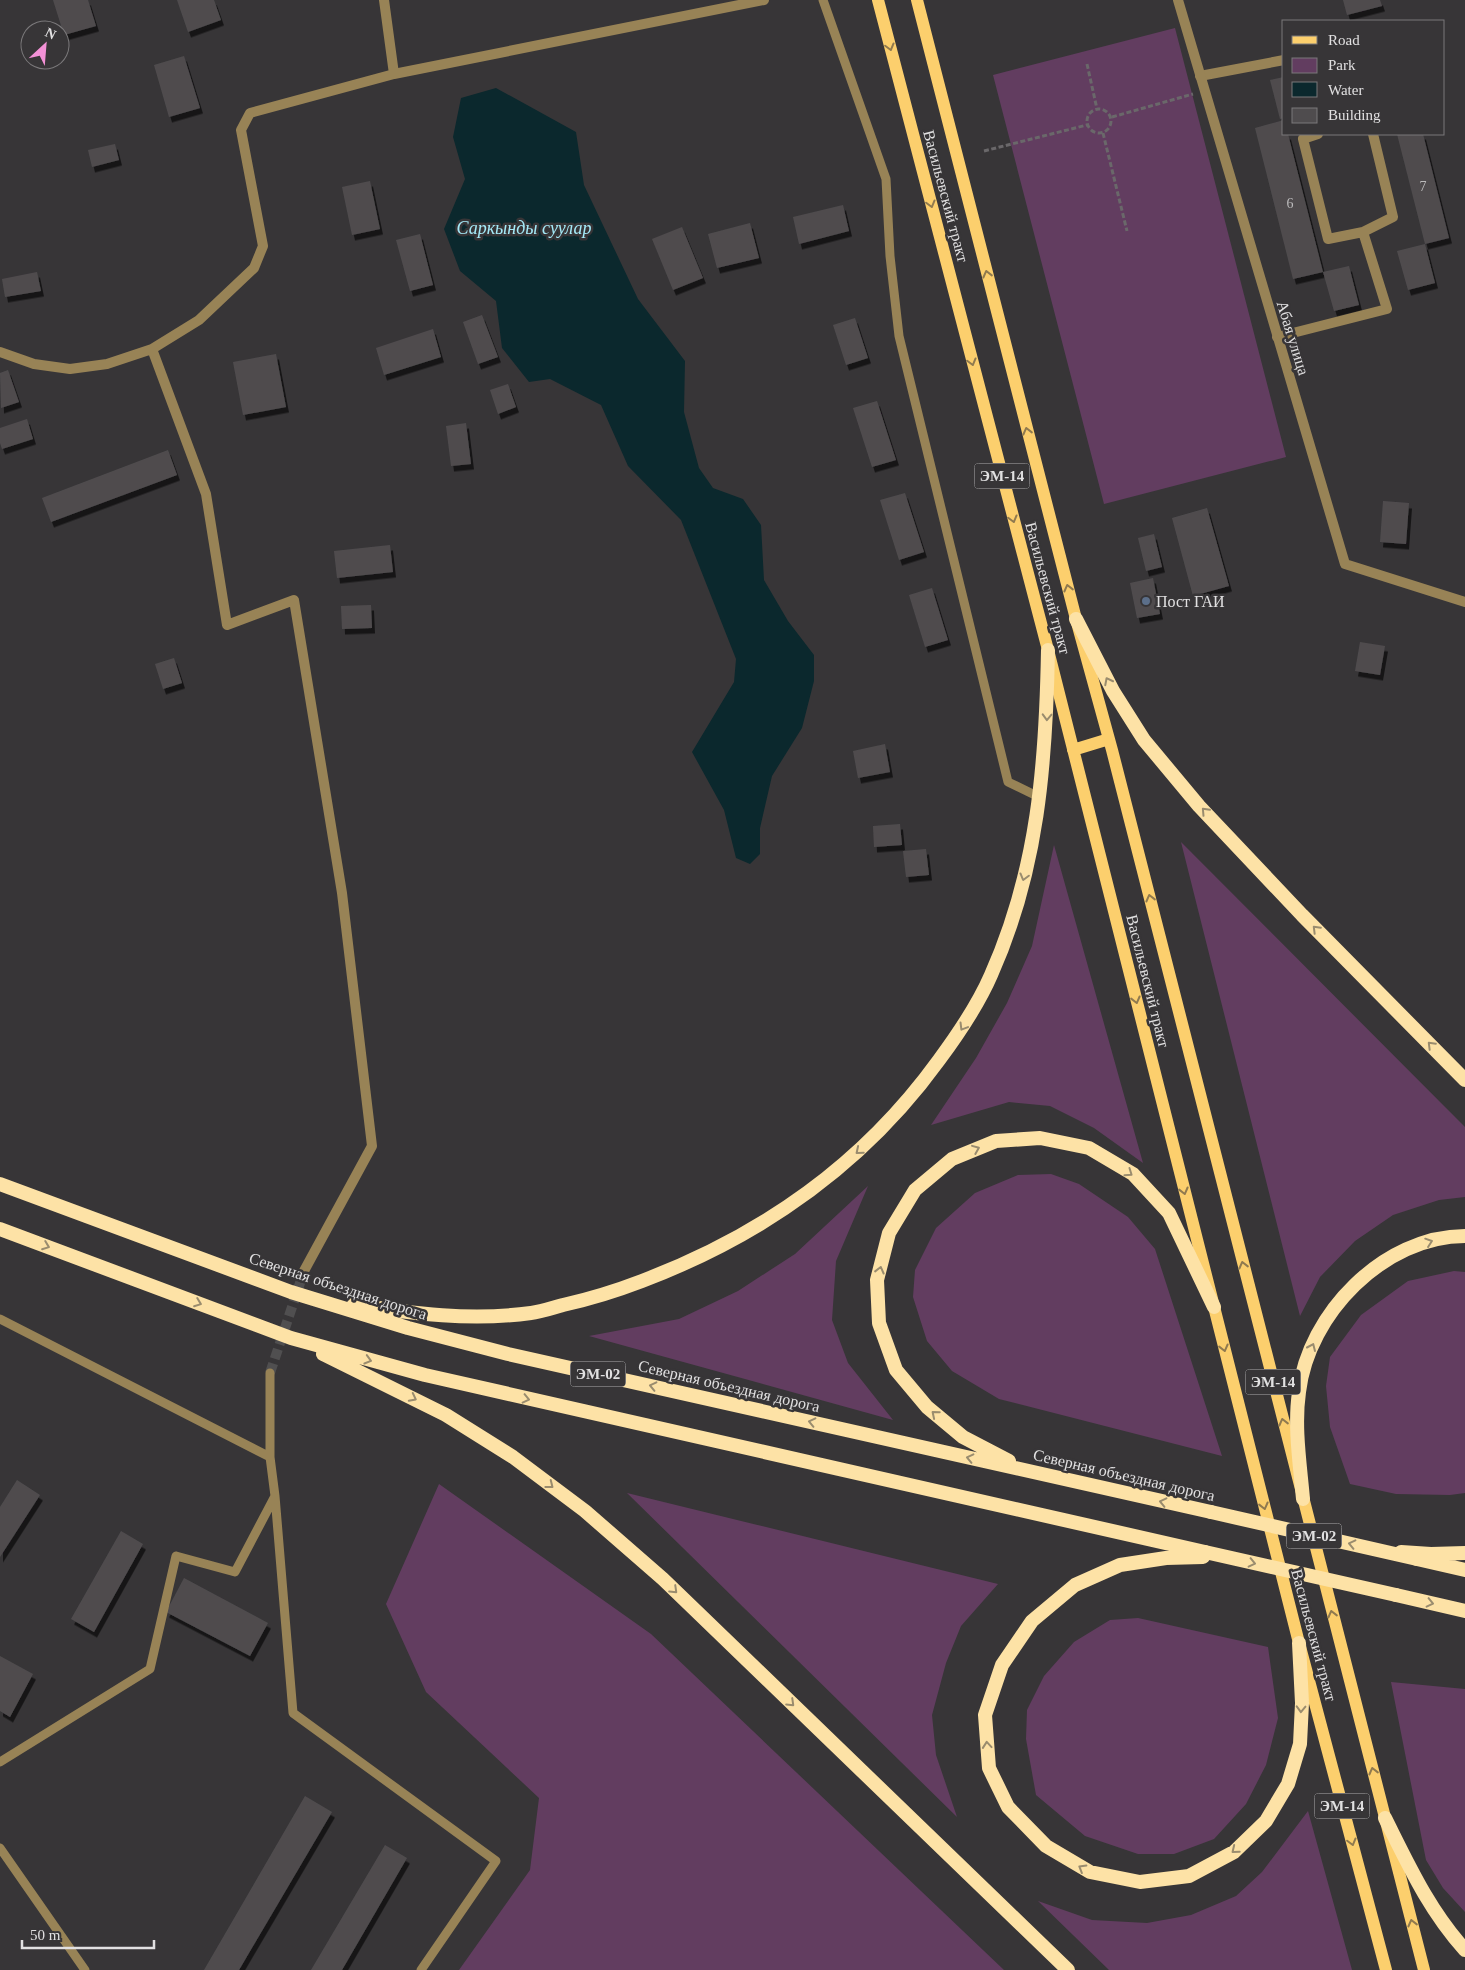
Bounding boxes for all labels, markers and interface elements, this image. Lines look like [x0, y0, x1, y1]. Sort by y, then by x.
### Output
north arrow [20, 20, 70, 70]
legend [1282, 20, 1445, 135]
text: N [43, 25, 58, 43]
text: Road [1328, 32, 1360, 48]
one-way arrow [884, 43, 895, 52]
text: Park [1328, 57, 1356, 73]
text: Water [1328, 82, 1363, 98]
text: Building [1328, 107, 1381, 123]
street label: Васильевский тракт [919, 128, 972, 264]
house number: 7 [1420, 179, 1427, 194]
house number: 6 [1287, 196, 1294, 211]
one-way arrow [925, 200, 936, 209]
water label: Саркынды суулар [457, 218, 591, 238]
one-way arrow [982, 269, 993, 278]
street label: Абая улица [1273, 299, 1312, 378]
one-way arrow [966, 357, 977, 366]
one-way arrow [1023, 427, 1033, 436]
road number: ЭМ-14 [974, 464, 1030, 488]
one-way arrow [1008, 514, 1018, 522]
street label: Васильевский тракт [1021, 520, 1074, 656]
one-way arrow [1063, 584, 1074, 593]
place label: Пост ГАИ [1156, 593, 1225, 610]
marker: Пост ГАИ [1140, 595, 1152, 607]
one-way arrow [1104, 678, 1114, 687]
one-way arrow [1041, 713, 1052, 721]
one-way arrow [1202, 808, 1211, 817]
one-way arrow [1020, 873, 1030, 881]
one-way arrow [1145, 893, 1156, 902]
street label: Васильевский тракт [1122, 913, 1173, 1049]
one-way arrow [1313, 926, 1322, 935]
one-way arrow [1130, 995, 1141, 1004]
one-way arrow [959, 1021, 969, 1030]
one-way arrow [1428, 1042, 1437, 1051]
one-way arrow [856, 1145, 865, 1154]
one-way arrow [971, 1145, 980, 1156]
one-way arrow [1123, 1167, 1133, 1176]
one-way arrow [1179, 1186, 1189, 1194]
one-way arrow [1424, 1238, 1432, 1248]
one-way arrow [41, 1240, 49, 1250]
street label: Северная объездная дорога [247, 1249, 429, 1324]
one-way arrow [1238, 1260, 1249, 1269]
one-way arrow [874, 1266, 884, 1274]
one-way arrow [193, 1297, 202, 1307]
one-way arrow [1306, 1343, 1316, 1352]
one-way arrow [1218, 1344, 1229, 1353]
one-way arrow [364, 1354, 372, 1364]
street label: Северная объездная дорога [636, 1357, 821, 1416]
road number: ЭМ-02 [570, 1362, 626, 1386]
road number: ЭМ-14 [1246, 1370, 1300, 1394]
one-way arrow [649, 1381, 658, 1392]
one-way arrow [408, 1392, 417, 1402]
one-way arrow [522, 1393, 531, 1404]
one-way arrow [932, 1411, 941, 1419]
one-way arrow [807, 1417, 816, 1428]
one-way arrow [1278, 1418, 1289, 1427]
street label: Северная объездная дорога [1031, 1446, 1216, 1505]
one-way arrow [966, 1453, 975, 1464]
one-way arrow [544, 1479, 554, 1488]
one-way arrow [1159, 1497, 1168, 1508]
one-way arrow [1258, 1502, 1269, 1510]
road number: ЭМ-02 [1286, 1524, 1342, 1548]
one-way arrow [1348, 1539, 1357, 1550]
one-way arrow [1248, 1557, 1257, 1567]
street label: Васильевский тракт [1287, 1567, 1340, 1703]
one-way arrow [669, 1584, 678, 1593]
one-way arrow [1426, 1597, 1435, 1608]
one-way arrow [1328, 1610, 1338, 1618]
one-way arrow [785, 1697, 794, 1706]
one-way arrow [1296, 1705, 1307, 1713]
one-way arrow [982, 1741, 993, 1749]
one-way arrow [1368, 1766, 1379, 1775]
road number: ЭМ-14 [1314, 1794, 1370, 1818]
one-way arrow [1346, 1838, 1356, 1846]
one-way arrow [1232, 1844, 1241, 1852]
one-way arrow [1079, 1864, 1088, 1874]
scale bar [22, 1918, 155, 1950]
one-way arrow [1407, 1918, 1418, 1927]
text: 50 m [30, 1927, 61, 1943]

